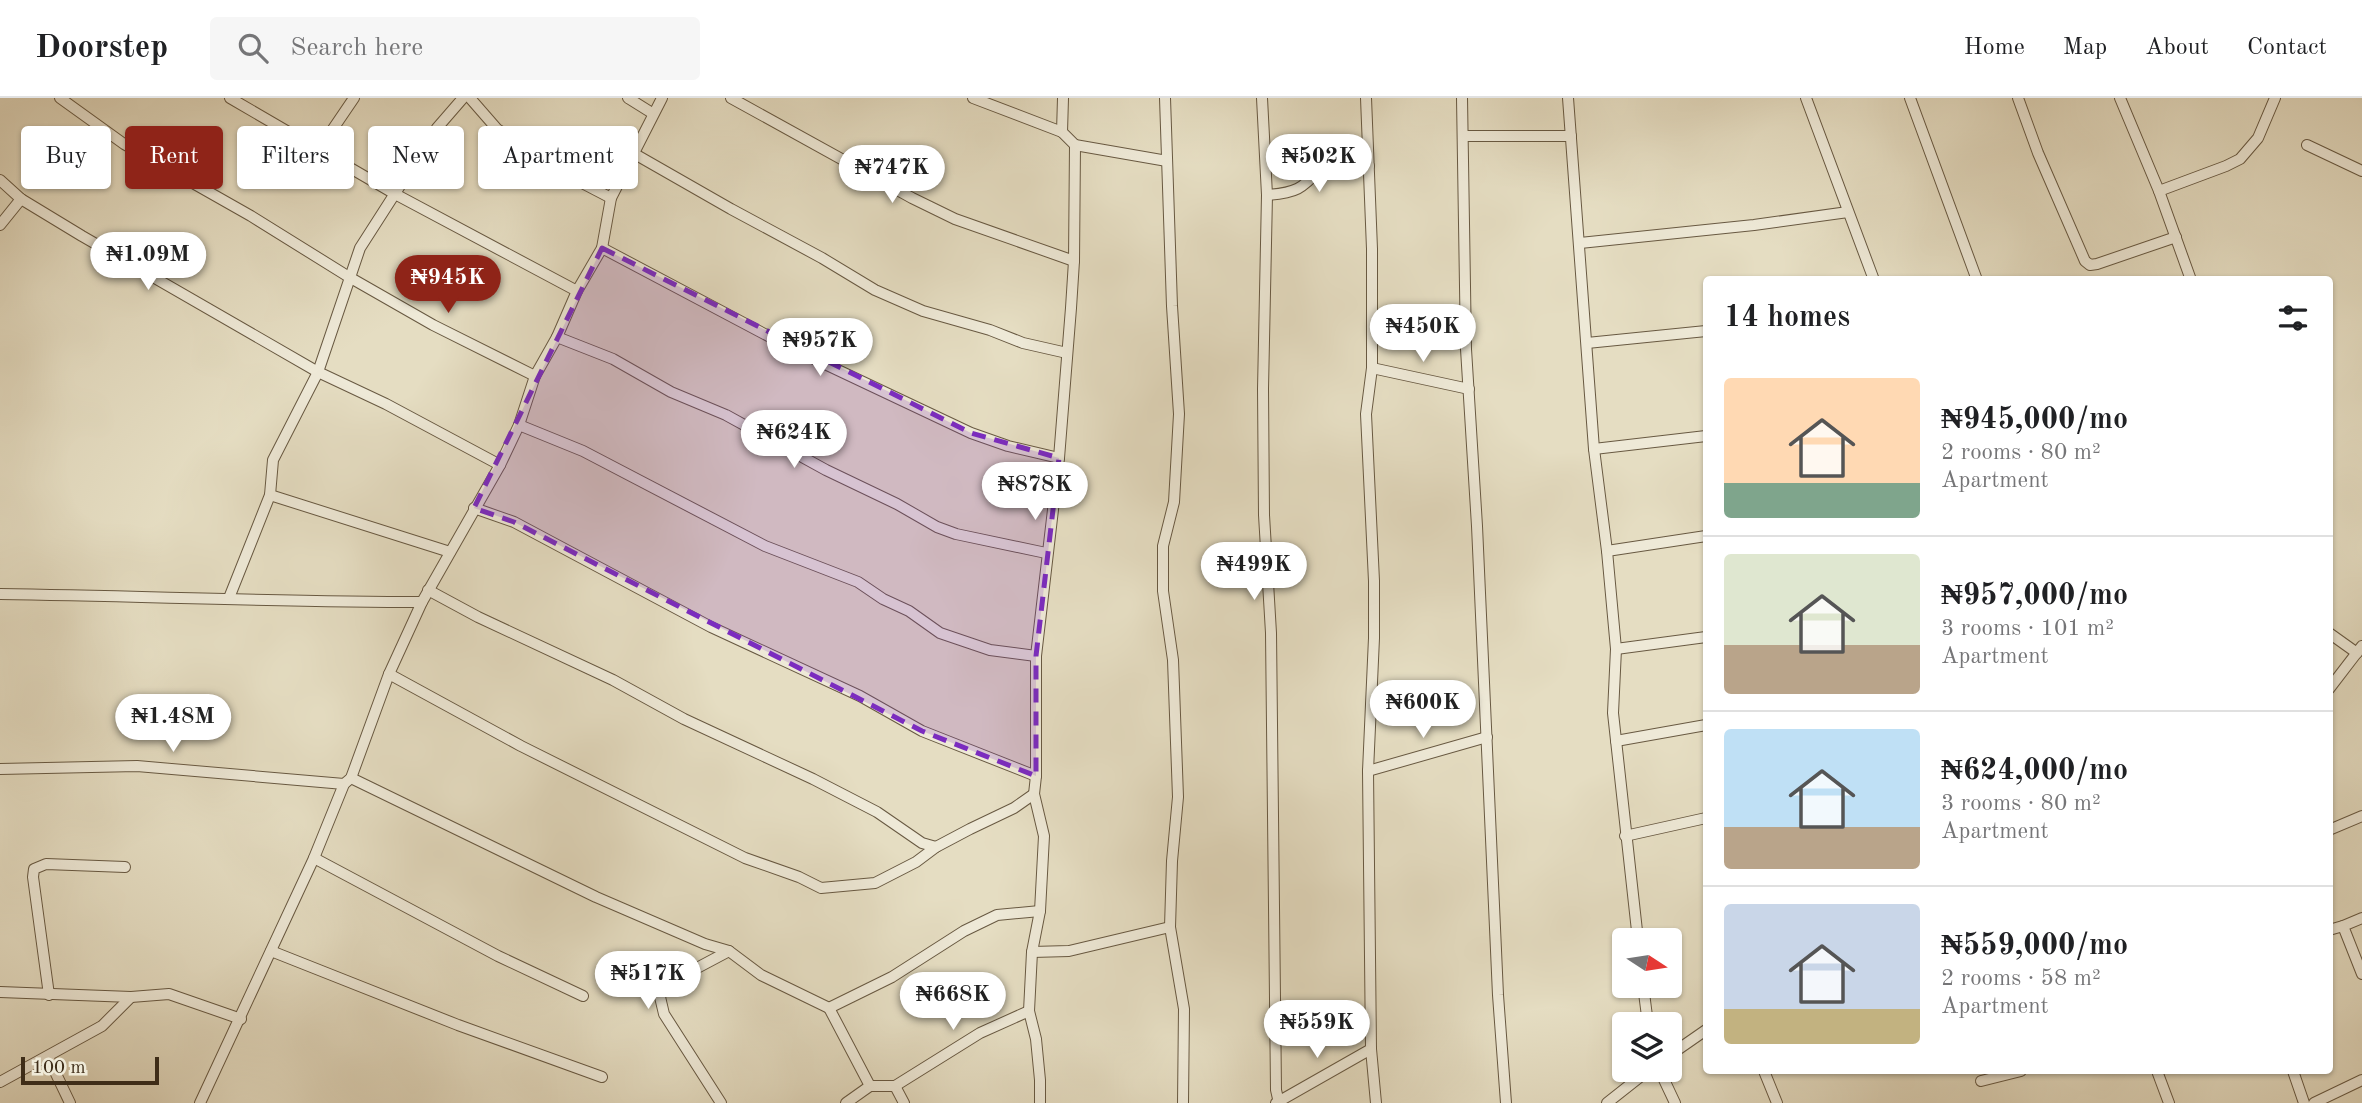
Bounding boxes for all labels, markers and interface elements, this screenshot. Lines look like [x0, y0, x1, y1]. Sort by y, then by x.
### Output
search box [210, 17, 700, 80]
icon: search [234, 29, 272, 67]
text: Doorstep [35, 32, 168, 65]
text: Search here [290, 35, 423, 61]
text: Home [1964, 36, 2025, 60]
text: Map [2063, 36, 2107, 60]
text: About [2145, 36, 2209, 60]
text: Contact [2247, 36, 2327, 60]
chip: Buy [21, 126, 111, 189]
chip: Rent [125, 126, 223, 189]
chip: Filters [237, 126, 354, 189]
chip: New [368, 126, 464, 189]
chip: Apartment [478, 126, 638, 189]
pin: ₦502K [1270, 134, 1368, 194]
text: ₦502K [1282, 145, 1356, 168]
pin: ₦747K [843, 146, 941, 205]
text: ₦747K [855, 156, 929, 179]
pin: ₦1.09M [91, 232, 205, 292]
text: ₦1.09M [106, 243, 190, 266]
pin: ₦945K [399, 256, 497, 315]
text: ₦945K [411, 266, 485, 289]
icon: filters [2274, 299, 2312, 337]
text: 14 homes [1724, 303, 1850, 333]
pin: ₦450K [1374, 304, 1472, 364]
text: ₦450K [1386, 315, 1460, 338]
pin: ₦957K [771, 318, 869, 378]
text: ₦957K [783, 329, 857, 352]
text: ₦945,000/mo [1941, 405, 2128, 435]
icon: home [1780, 406, 1864, 490]
pin: ₦624K [745, 410, 843, 470]
text: ₦624K [757, 421, 831, 444]
text: 2 rooms · 80 m² [1941, 441, 2101, 464]
pin: ₦878K [986, 462, 1084, 522]
text: Apartment [1941, 469, 2049, 492]
text: ₦878K [998, 473, 1072, 496]
pin: ₦499K [1205, 542, 1303, 602]
text: ₦499K [1217, 553, 1291, 576]
text: ₦957,000/mo [1941, 581, 2128, 611]
icon: home [1780, 582, 1864, 666]
text: 3 rooms · 101 m² [1941, 617, 2114, 640]
text: Apartment [1941, 645, 2049, 668]
pin: ₦600K [1374, 680, 1472, 740]
text: ₦600K [1386, 691, 1460, 714]
pin: ₦1.48M [116, 694, 230, 754]
text: ₦1.48M [131, 705, 215, 728]
text: ₦624,000/mo [1941, 756, 2128, 786]
icon: home [1780, 757, 1864, 841]
text: 3 rooms · 80 m² [1941, 792, 2101, 815]
text: Apartment [1941, 820, 2049, 843]
north arrow [1612, 928, 1682, 998]
map controls [1612, 928, 1682, 1082]
text: ₦559,000/mo [1941, 931, 2128, 961]
icon: home [1780, 932, 1864, 1016]
pin: ₦517K [599, 951, 697, 1011]
text: ₦517K [611, 962, 685, 985]
text: 2 rooms · 58 m² [1941, 967, 2101, 990]
pin: ₦668K [904, 972, 1002, 1032]
text: ₦668K [916, 983, 990, 1006]
text: Apartment [1941, 995, 2049, 1018]
pin: ₦559K [1268, 1000, 1366, 1060]
text: ₦559K [1280, 1011, 1354, 1034]
button: layers [1612, 1012, 1682, 1082]
scale bar [21, 1054, 159, 1086]
text: 100 m [32, 1059, 85, 1078]

